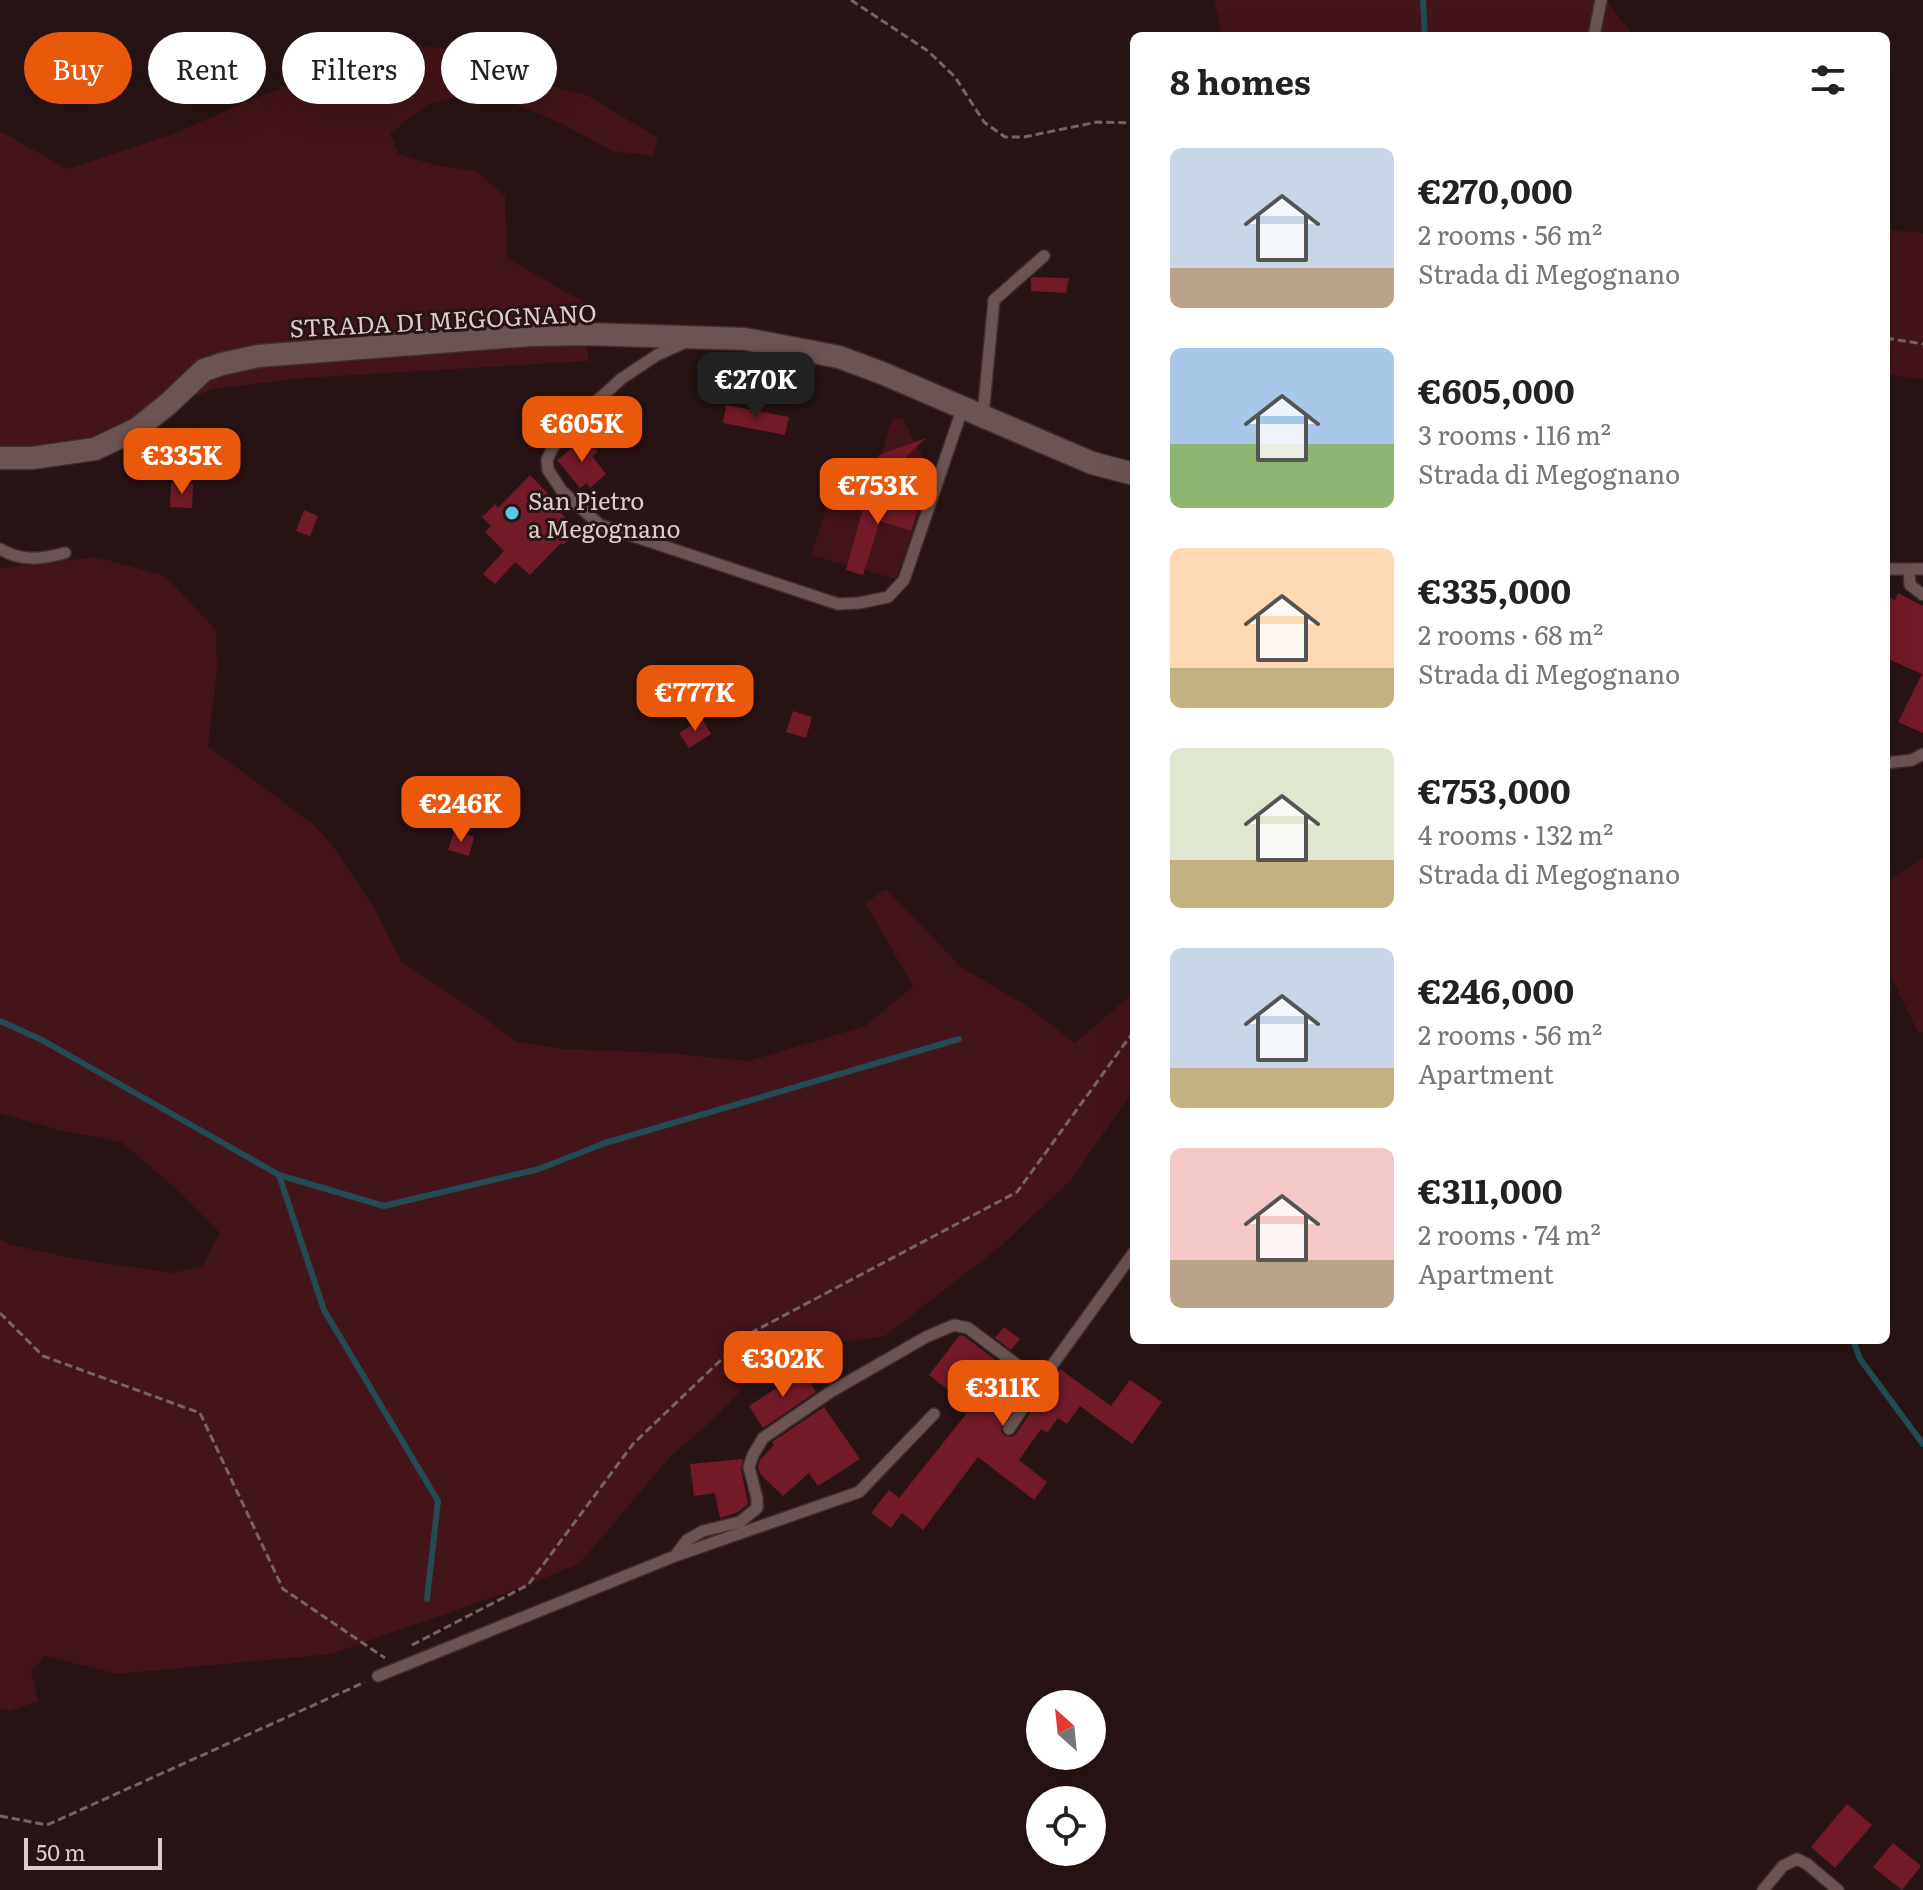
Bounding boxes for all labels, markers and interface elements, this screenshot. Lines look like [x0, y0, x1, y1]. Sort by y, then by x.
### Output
chip: Buy [24, 32, 132, 104]
chip: Rent [148, 32, 266, 104]
chip: Filters [282, 32, 425, 104]
chip: New [441, 32, 557, 104]
text: 8 homes [1170, 55, 1311, 105]
icon: filters [1806, 58, 1850, 102]
text: €270,000 [1418, 164, 1573, 214]
icon: home [1234, 180, 1330, 276]
text: 2 rooms · 56 m² [1418, 214, 1602, 253]
text: Strada di Megognano [1418, 253, 1680, 292]
street label: STRADA DI MEGOGNANO [289, 293, 597, 345]
pin: €270K [700, 352, 812, 420]
text: €270K [715, 358, 797, 397]
text: €605,000 [1418, 364, 1575, 414]
icon: home [1234, 380, 1330, 476]
pin: €605K [526, 396, 638, 464]
text: €605K [540, 402, 624, 441]
text: 3 rooms · 116 m² [1418, 414, 1611, 453]
pin: €335K [126, 428, 238, 496]
text: €335K [142, 434, 223, 473]
text: Strada di Megognano [1418, 453, 1680, 492]
pin: €753K [822, 458, 934, 526]
text: €753K [838, 464, 918, 503]
place label: San Pietro a Megognano [528, 482, 681, 545]
marker: San Pietro a Megognano [503, 504, 521, 522]
text: €335,000 [1418, 564, 1571, 614]
icon: home [1234, 580, 1330, 676]
text: 2 rooms · 68 m² [1418, 614, 1603, 653]
text: Strada di Megognano [1418, 653, 1680, 692]
pin: €777K [639, 665, 751, 733]
text: €777K [655, 671, 735, 710]
text: €753,000 [1418, 764, 1571, 814]
pin: €246K [405, 776, 517, 844]
icon: home [1234, 780, 1330, 876]
text: €246K [419, 782, 503, 821]
text: 4 rooms · 132 m² [1418, 814, 1613, 853]
text: Strada di Megognano [1418, 853, 1680, 892]
text: €246,000 [1418, 964, 1574, 1014]
icon: home [1234, 980, 1330, 1076]
text: 2 rooms · 56 m² [1418, 1014, 1602, 1053]
text: Apartment [1418, 1053, 1554, 1092]
text: €311,000 [1418, 1164, 1563, 1214]
icon: home [1234, 1180, 1330, 1276]
text: 2 rooms · 74 m² [1418, 1214, 1601, 1253]
text: Apartment [1418, 1253, 1554, 1292]
pin: €302K [727, 1331, 839, 1399]
text: €302K [742, 1337, 824, 1376]
pin: €311K [947, 1360, 1059, 1428]
text: €311K [966, 1366, 1040, 1405]
north arrow [1026, 1690, 1106, 1770]
map controls [1026, 1690, 1106, 1866]
button: locate [1026, 1786, 1106, 1866]
scale bar [24, 1834, 162, 1870]
text: 50 m [36, 1835, 86, 1868]

